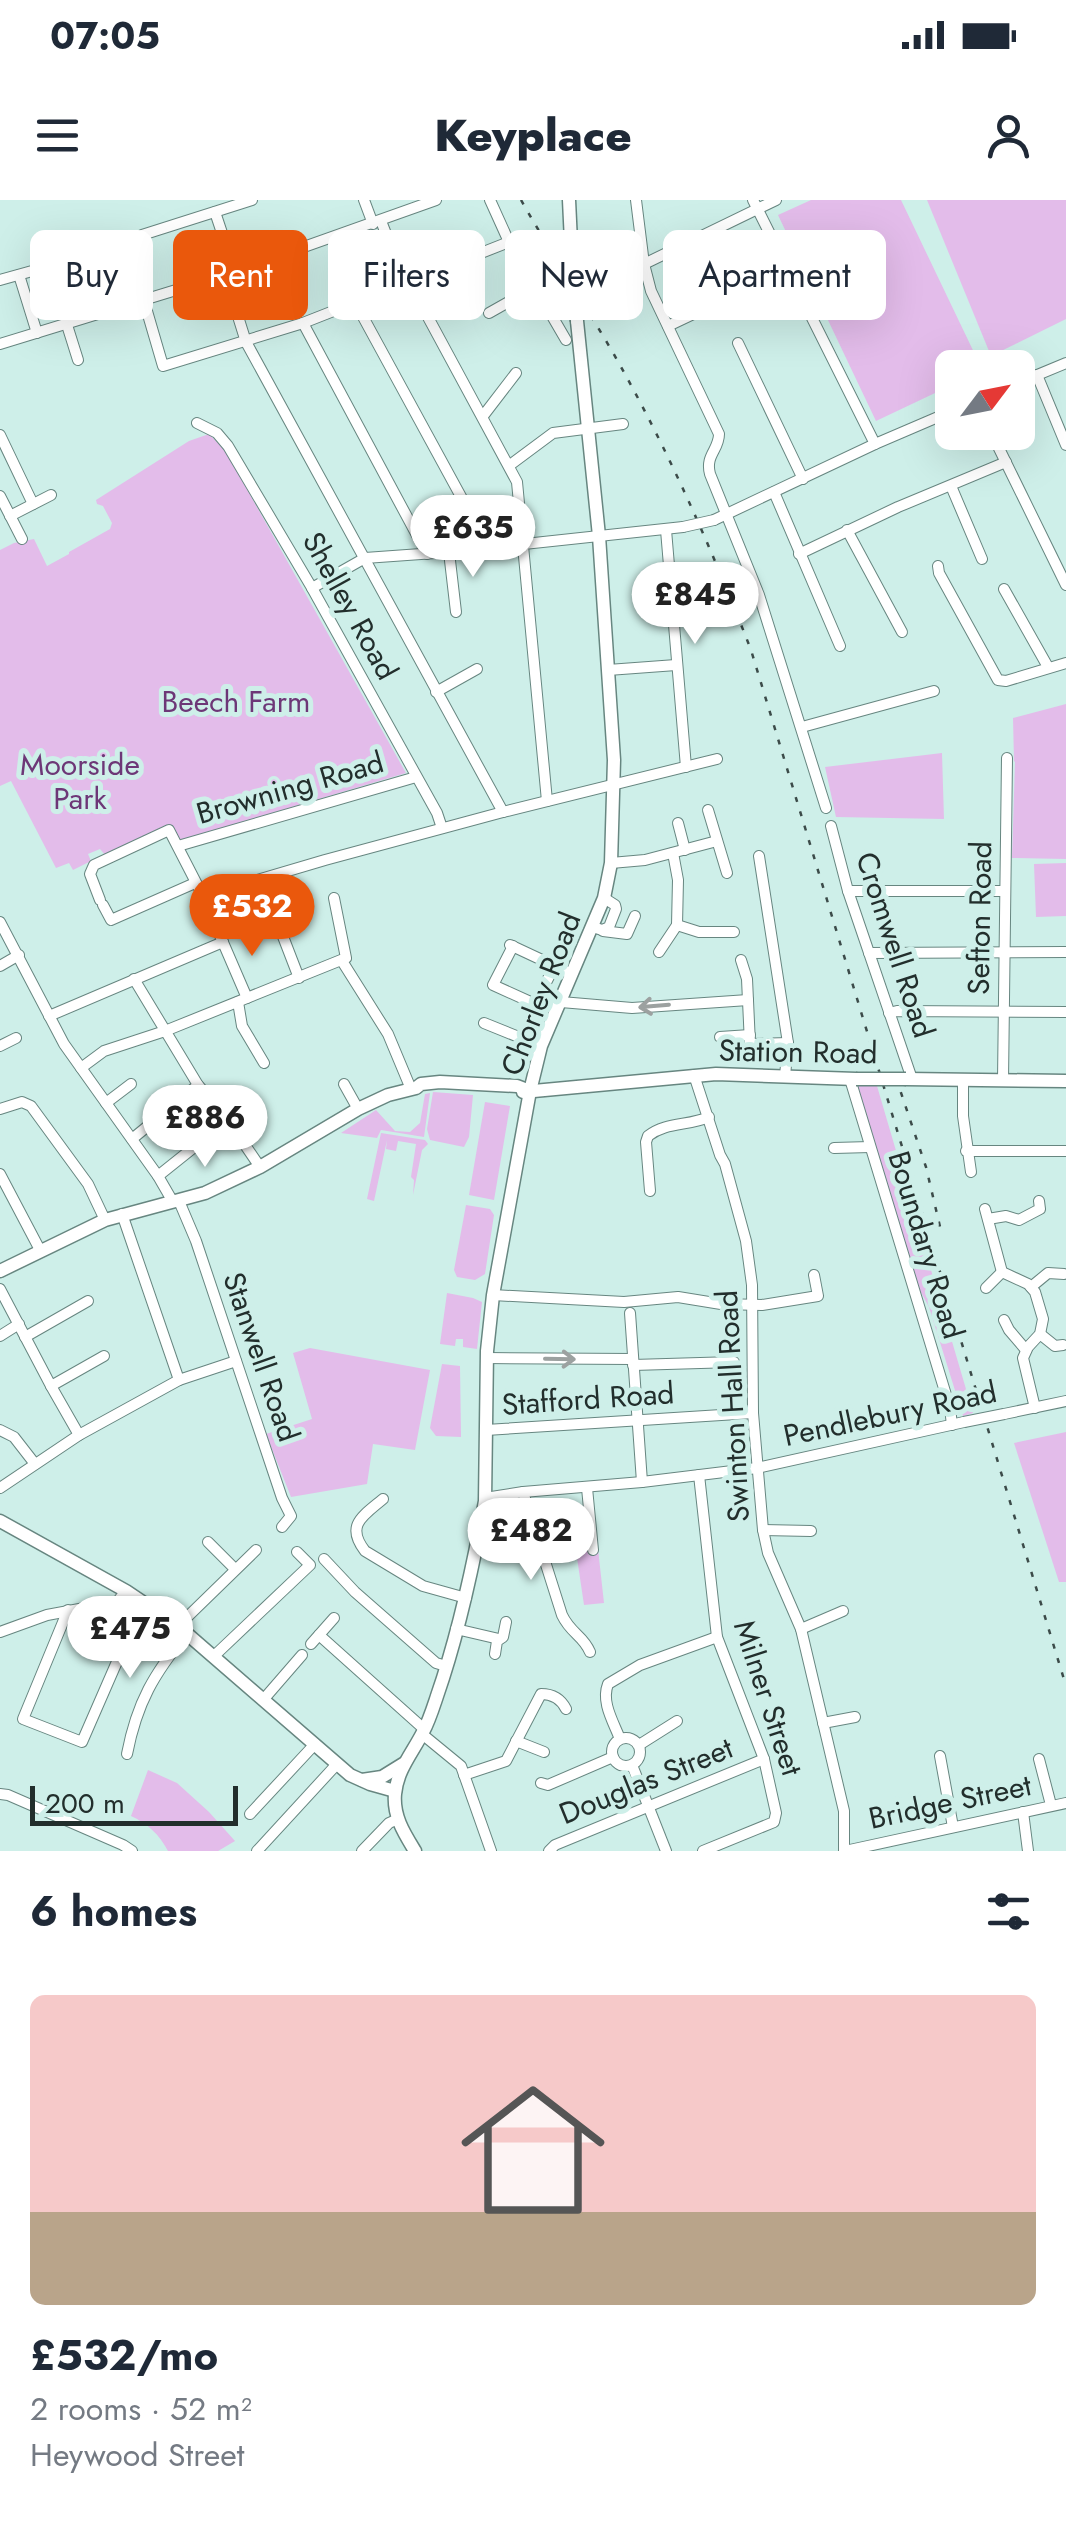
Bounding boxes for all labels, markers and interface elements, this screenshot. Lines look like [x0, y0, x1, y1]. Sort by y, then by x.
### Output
text: 07:05 [50, 8, 160, 63]
text: Keyplace [434, 103, 632, 168]
icon: menu [30, 108, 85, 163]
icon: person [981, 108, 1036, 163]
chip: Buy [30, 230, 153, 320]
chip: Rent [173, 230, 308, 320]
chip: Filters [328, 230, 485, 320]
chip: New [505, 230, 643, 320]
chip: Apartment [663, 230, 886, 320]
north arrow [935, 350, 1035, 450]
map controls [935, 350, 1035, 450]
pin: £635 [414, 495, 532, 580]
text: £635 [432, 504, 514, 550]
street label: Shelley Road [292, 524, 409, 688]
pin: £845 [636, 562, 754, 647]
text: £845 [654, 571, 736, 617]
park label: Beech Farm [162, 680, 310, 723]
street label: Browning Road [191, 740, 389, 835]
park label: Moorside Park [20, 743, 140, 820]
street label: Sefton Road [957, 841, 1002, 995]
street label: Cromwell Road [845, 846, 946, 1043]
pin: £532 [193, 874, 311, 959]
text: £532 [211, 883, 293, 929]
street label: Chorley Road [490, 906, 591, 1082]
one-way arrow [639, 997, 671, 1016]
street label: Station Road [718, 1029, 878, 1074]
pin: £886 [146, 1085, 264, 1170]
text: £886 [164, 1094, 246, 1140]
street label: Boundary Road [878, 1146, 975, 1344]
street label: Stanwell Road [212, 1266, 311, 1447]
street label: Swinton Hall Road [705, 1289, 760, 1523]
one-way arrow [542, 1350, 575, 1368]
street label: Pendlebury Road [779, 1370, 1001, 1457]
street label: Stafford Road [500, 1371, 676, 1426]
pin: £482 [472, 1498, 590, 1583]
text: £482 [490, 1507, 572, 1553]
pin: £475 [71, 1596, 189, 1681]
text: £475 [89, 1605, 171, 1651]
street label: Milner Street [723, 1615, 814, 1782]
street label: Douglas Street [553, 1726, 740, 1835]
street label: Bridge Street [865, 1763, 1036, 1840]
scale bar [30, 1781, 238, 1826]
text: 200 m [45, 1783, 125, 1824]
text: 6 homes [30, 1881, 197, 1942]
icon: filters [981, 1884, 1036, 1939]
icon: home [443, 2060, 623, 2240]
text: £532/mo [30, 2325, 218, 2386]
text: 2 rooms · 52 m² [30, 2386, 252, 2432]
text: Heywood Street [30, 2432, 244, 2478]

